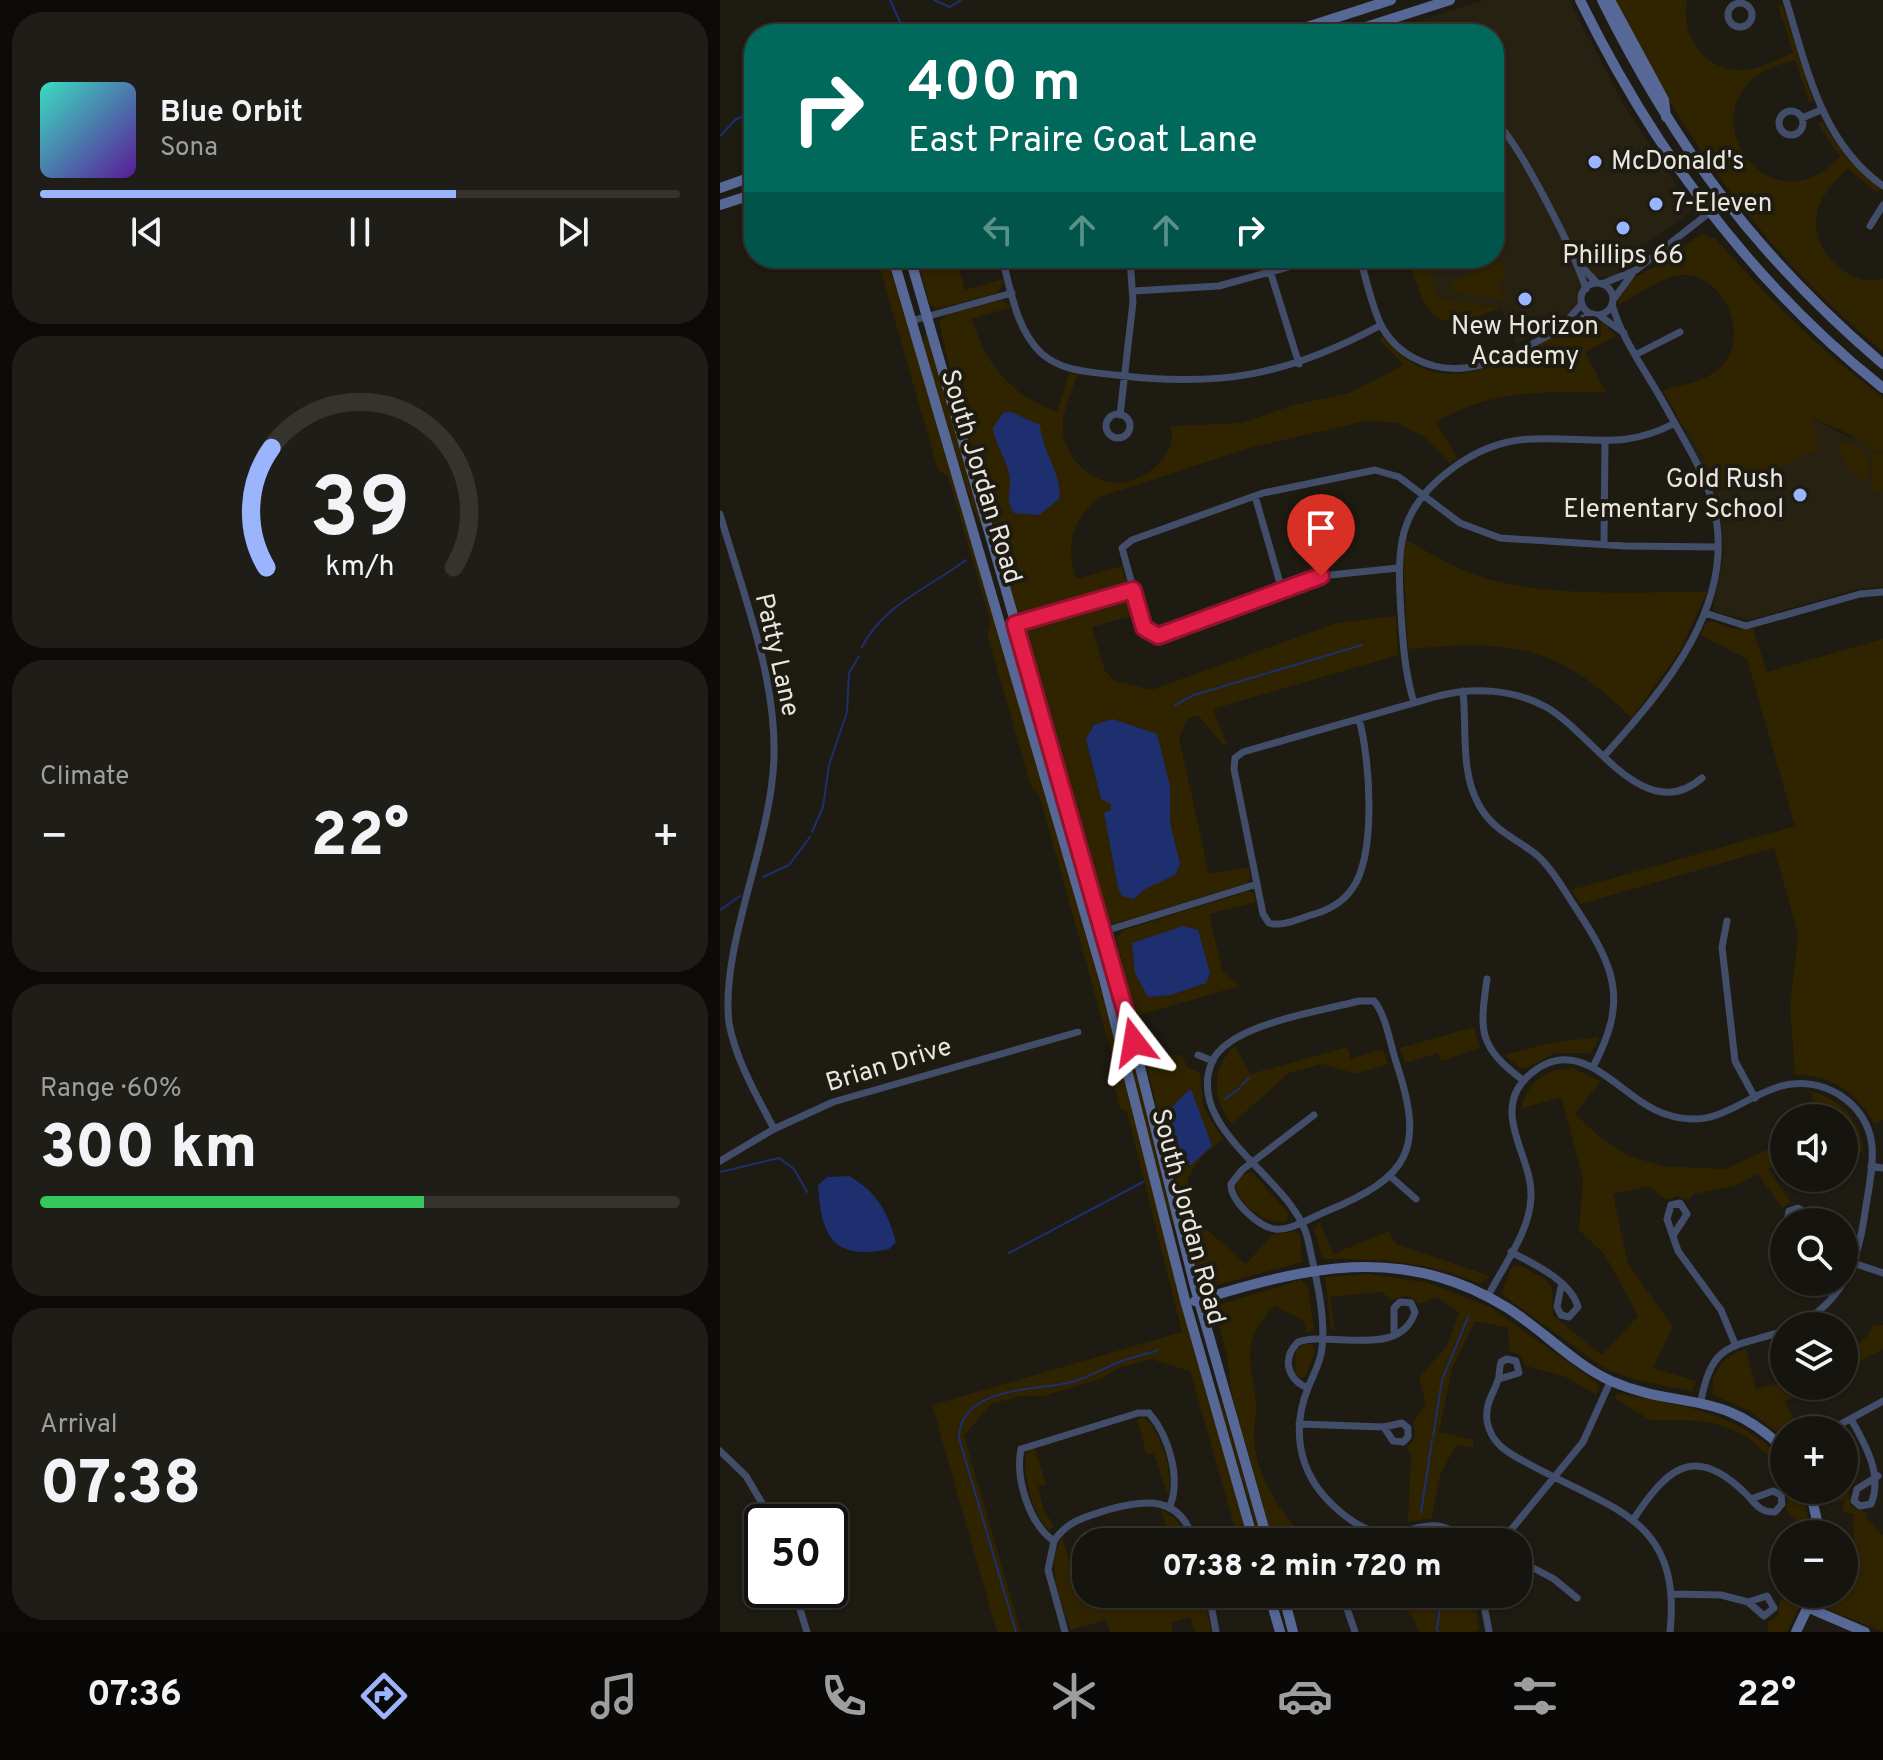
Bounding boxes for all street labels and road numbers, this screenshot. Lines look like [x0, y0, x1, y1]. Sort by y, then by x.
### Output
street label: South Jordan Road [932, 366, 1028, 588]
street label: Patty Lane [746, 590, 806, 720]
street label: Brian Drive [822, 1031, 956, 1101]
street label: South Jordan Road [1142, 1106, 1232, 1328]

